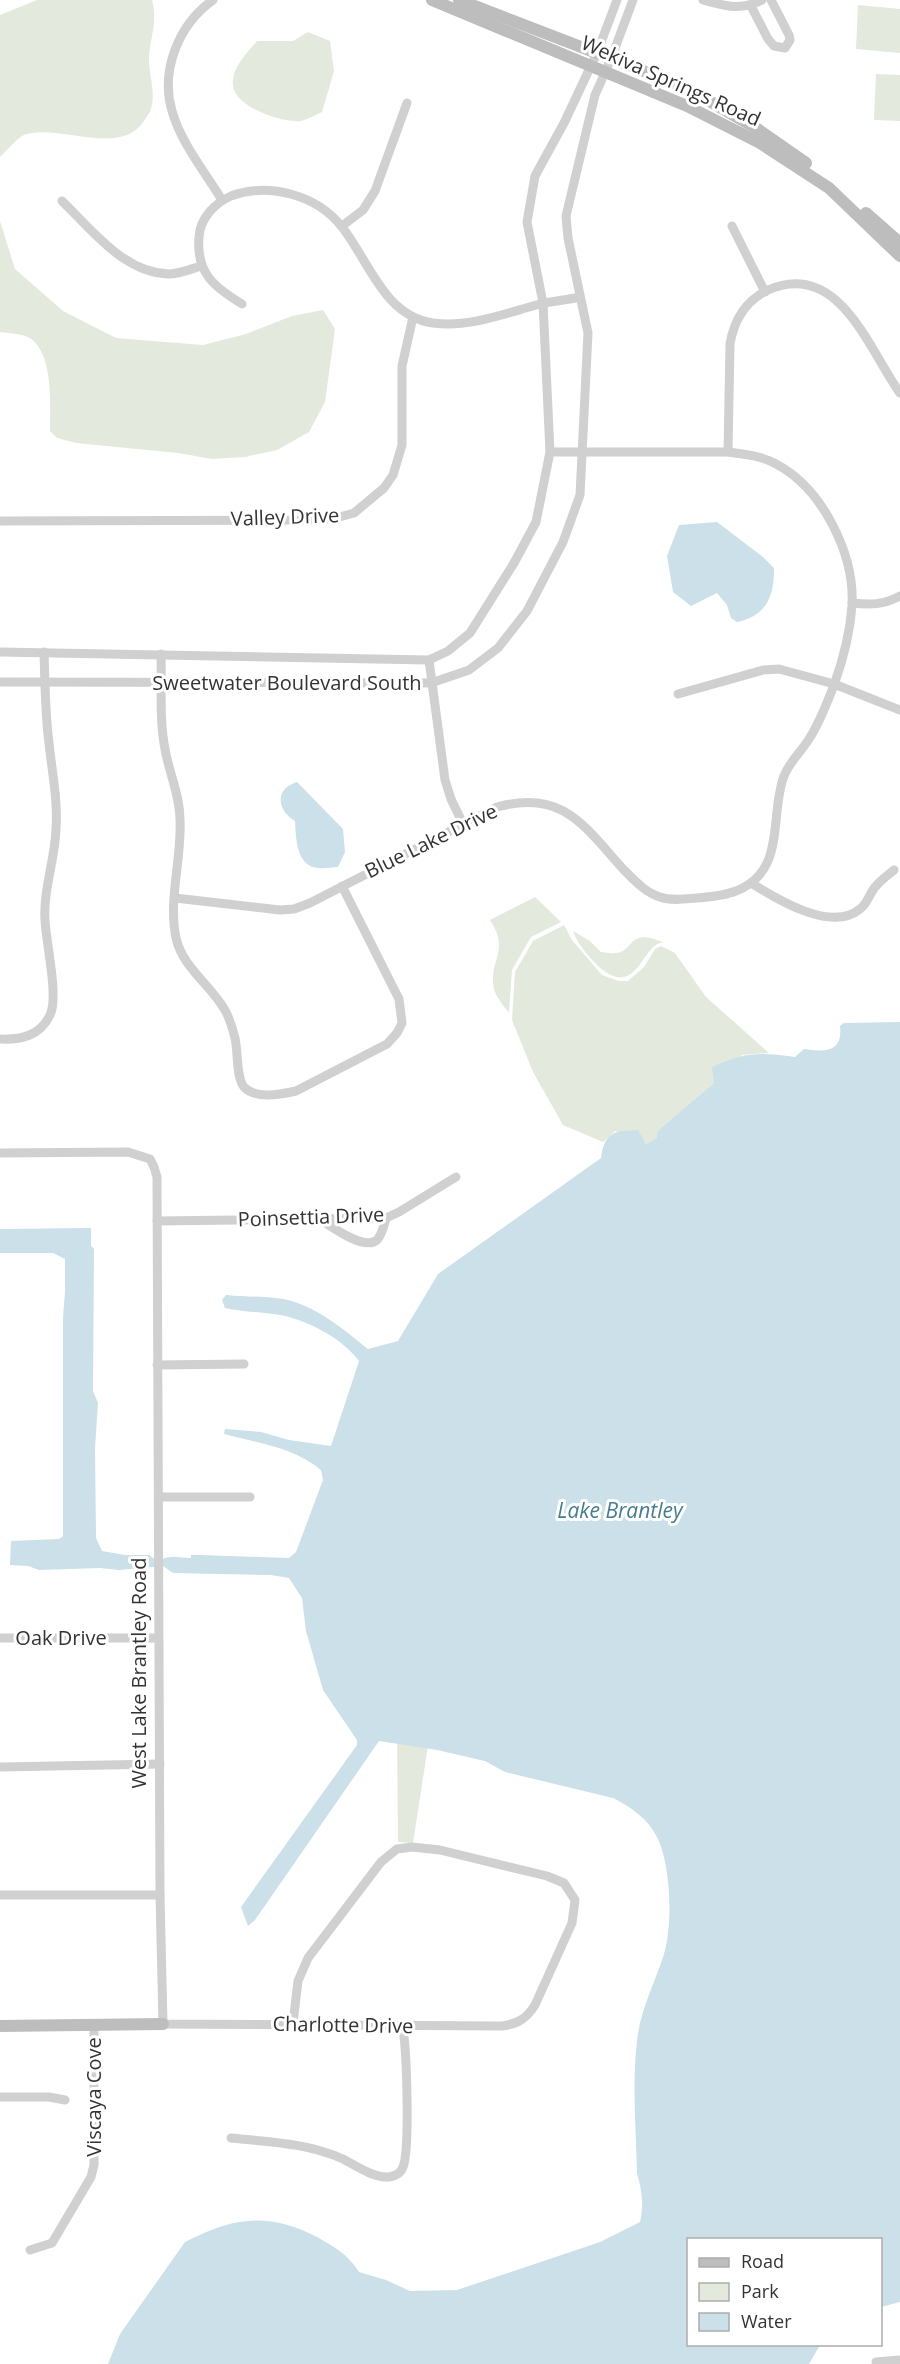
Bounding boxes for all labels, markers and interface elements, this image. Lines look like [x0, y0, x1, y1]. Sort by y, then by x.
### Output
street label: Wekiva Springs Road [577, 29, 765, 132]
street label: Valley Drive [230, 501, 340, 532]
street label: Sweetwater Boulevard South [152, 669, 422, 696]
street label: Blue Lake Drive [360, 797, 501, 884]
street label: Poinsettia Drive [237, 1200, 385, 1233]
water label: Lake Brantley [557, 1496, 684, 1524]
street label: West Lake Brantley Road [125, 1558, 152, 1788]
street label: Oak Drive [15, 1624, 107, 1651]
street label: Charlotte Drive [272, 2010, 414, 2039]
street label: Viscaya Cove [80, 2037, 107, 2157]
legend [687, 2238, 882, 2346]
text: Road [741, 2249, 784, 2273]
text: Park [741, 2279, 779, 2303]
text: Water [741, 2309, 792, 2333]

